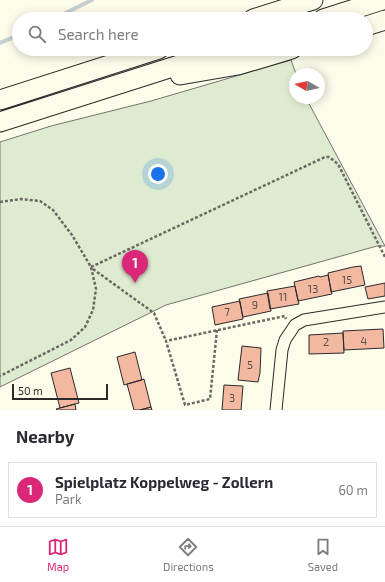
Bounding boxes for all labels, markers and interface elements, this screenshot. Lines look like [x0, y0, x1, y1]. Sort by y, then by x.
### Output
search box [12, 12, 373, 56]
icon: search [26, 23, 48, 45]
text: Search here [58, 25, 139, 43]
north arrow [289, 68, 325, 104]
your location [148, 164, 168, 184]
pin: 1 [122, 250, 148, 283]
house number: 15 [342, 273, 352, 286]
house number: 13 [308, 282, 318, 295]
house number: 11 [279, 290, 287, 303]
house number: 9 [252, 298, 258, 311]
house number: 7 [224, 305, 230, 318]
house number: 4 [361, 334, 368, 347]
house number: 2 [323, 335, 329, 348]
house number: 5 [247, 358, 253, 371]
scale bar [12, 382, 108, 401]
text: 50 m [18, 384, 43, 397]
house number: 3 [229, 391, 235, 404]
text: Nearby [16, 426, 74, 446]
text: Spielplatz Koppelweg - Zollern [55, 473, 273, 491]
text: 1 [27, 482, 33, 498]
text: 60 m [338, 482, 368, 498]
text: Park [55, 491, 82, 507]
tab: Map [47, 536, 69, 573]
tab: Directions [163, 536, 214, 573]
tab: Saved [308, 536, 338, 573]

